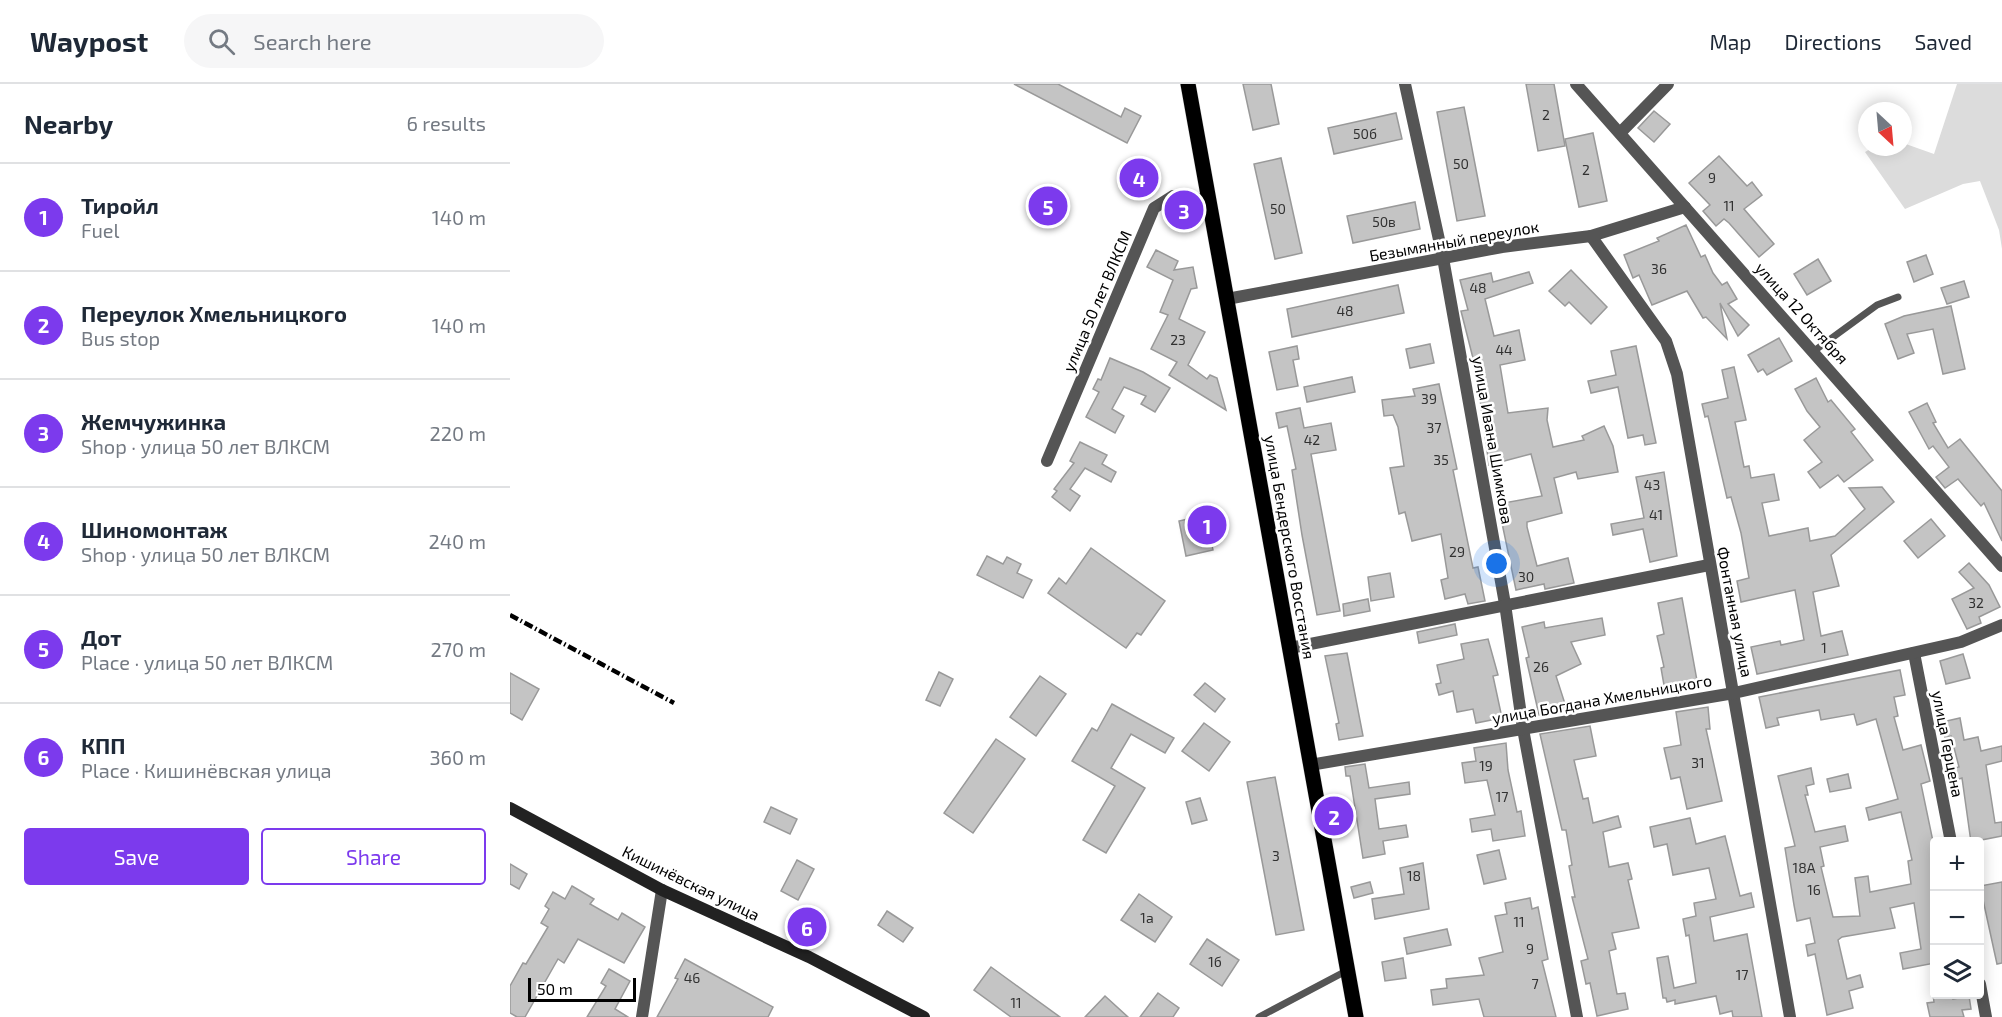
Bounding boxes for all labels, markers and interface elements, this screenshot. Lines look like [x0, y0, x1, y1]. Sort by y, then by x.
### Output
search box [184, 14, 604, 68]
text: Waypost [30, 24, 148, 58]
icon: search [205, 25, 238, 58]
text: Search here [253, 28, 372, 54]
text: Map [1709, 29, 1752, 54]
text: Directions [1785, 29, 1881, 54]
text: Saved [1914, 29, 1972, 54]
north arrow [1858, 102, 1912, 156]
house number: 2 [1542, 106, 1550, 123]
text: Nearby [24, 108, 113, 139]
text: 6 results [406, 111, 486, 135]
house number: 50б [1353, 125, 1377, 142]
house number: 50 [1453, 155, 1469, 172]
pin: 4 [1120, 156, 1158, 200]
house number: 2 [1582, 161, 1590, 178]
house number: 9 [1708, 169, 1716, 186]
pin: 5 [1028, 184, 1068, 228]
pin: 3 [1164, 188, 1204, 232]
text: Тиройл [81, 192, 159, 218]
house number: 11 [1723, 197, 1735, 214]
house number: 50 [1270, 200, 1286, 217]
text: 1 [39, 205, 48, 229]
text: 140 m [432, 205, 486, 229]
house number: 50в [1372, 213, 1396, 230]
street label: Безымянный переулок [1368, 216, 1541, 266]
text: Fuel [81, 218, 120, 242]
street label: улица 50 лет ВЛКСМ [1058, 227, 1136, 375]
street label: улица 12 Октября [1751, 258, 1853, 368]
house number: 36 [1651, 260, 1667, 277]
house number: 48 [1469, 279, 1487, 296]
text: Переулок Хмельницкого [81, 300, 347, 326]
house number: 48 [1336, 302, 1354, 319]
text: 2 [38, 313, 49, 337]
text: 140 m [432, 313, 486, 337]
text: Bus stop [81, 326, 160, 350]
house number: 23 [1170, 331, 1186, 348]
house number: 44 [1495, 341, 1513, 358]
street label: улица Ивана Шимкова [1468, 354, 1518, 526]
house number: 39 [1421, 390, 1437, 407]
text: Жемчужинка [81, 408, 226, 434]
house number: 37 [1427, 419, 1441, 436]
text: 3 [38, 421, 49, 445]
text: 220 m [429, 421, 486, 445]
house number: 42 [1304, 431, 1320, 448]
street label: улица Бендерского Восстания [1260, 433, 1320, 661]
text: Shop · улица 50 лет ВЛКСМ [81, 434, 330, 458]
house number: 35 [1433, 451, 1449, 468]
house number: 43 [1644, 476, 1660, 493]
pin: 1 [1188, 502, 1226, 548]
house number: 41 [1649, 506, 1663, 523]
text: Шиномонтаж [81, 516, 228, 542]
text: 4 [37, 529, 50, 553]
text: 240 m [428, 529, 486, 553]
text: Shop · улица 50 лет ВЛКСМ [81, 542, 330, 566]
house number: 29 [1449, 543, 1465, 560]
street label: Фонтанная улица [1713, 545, 1757, 679]
your location [1482, 549, 1511, 578]
house number: 30 [1518, 568, 1534, 585]
house number: 32 [1968, 594, 1984, 611]
text: Дот [81, 624, 121, 650]
text: 5 [38, 637, 49, 661]
text: 270 m [430, 637, 486, 661]
house number: 1 [1821, 639, 1827, 656]
text: Place · улица 50 лет ВЛКСМ [81, 650, 333, 674]
house number: 26 [1533, 658, 1549, 675]
street label: улица Богдана Хмельницкого [1490, 670, 1714, 728]
street label: улица Герцена [1928, 689, 1968, 799]
text: КПП [81, 732, 126, 758]
text: 6 [38, 745, 49, 769]
text: 360 m [429, 745, 486, 769]
house number: 31 [1691, 754, 1705, 771]
house number: 19 [1479, 757, 1493, 774]
text: Place · Кишинёвская улица [81, 758, 332, 782]
house number: 17 [1496, 788, 1508, 805]
pin: 2 [1314, 794, 1354, 838]
button: Save [24, 828, 249, 885]
button: Share [261, 828, 486, 885]
map controls [1930, 837, 1984, 999]
button: + [1930, 837, 1984, 891]
street label: Кишинёвская улица [619, 841, 763, 925]
house number: 3 [1272, 847, 1280, 864]
house number: 18А [1793, 859, 1816, 876]
house number: 18 [1407, 867, 1421, 884]
house number: 16 [1807, 881, 1821, 898]
button: − [1930, 891, 1984, 945]
pin: 6 [788, 904, 826, 950]
house number: 1а [1140, 909, 1154, 926]
house number: 11 [1513, 913, 1525, 930]
house number: 9 [1526, 940, 1534, 957]
button: layers [1930, 945, 1984, 999]
house number: 1б [1208, 953, 1222, 970]
house number: 17 [1736, 966, 1748, 983]
house number: 46 [684, 969, 700, 986]
scale bar [528, 975, 636, 1002]
house number: 7 [1531, 975, 1539, 992]
text: 50 m [537, 979, 573, 998]
house number: 11 [1010, 994, 1022, 1011]

